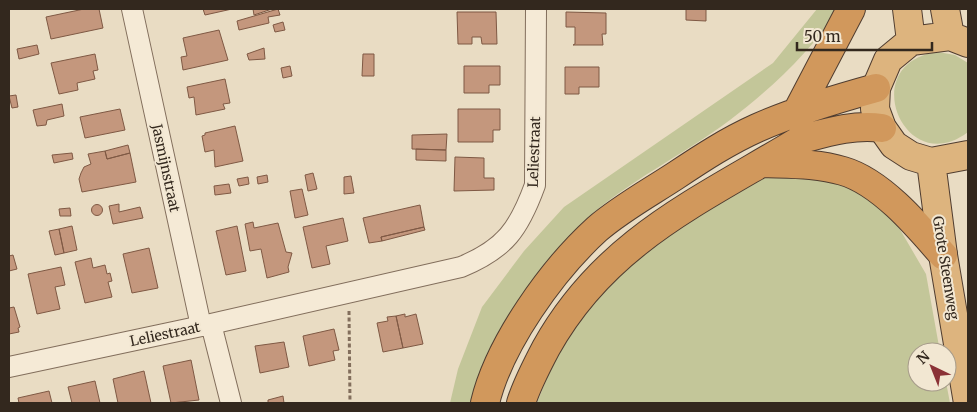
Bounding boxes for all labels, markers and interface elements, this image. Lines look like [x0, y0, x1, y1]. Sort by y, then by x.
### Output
scale bar [797, 20, 932, 52]
text: 50 m [804, 27, 841, 46]
street label: Leliestraat [524, 115, 544, 188]
street label: Jasmijnstraat [148, 121, 184, 214]
street label: Grote Steenweg [929, 215, 963, 322]
street label: Leliestraat [128, 318, 202, 350]
north arrow [907, 342, 957, 392]
text: N [913, 347, 933, 368]

